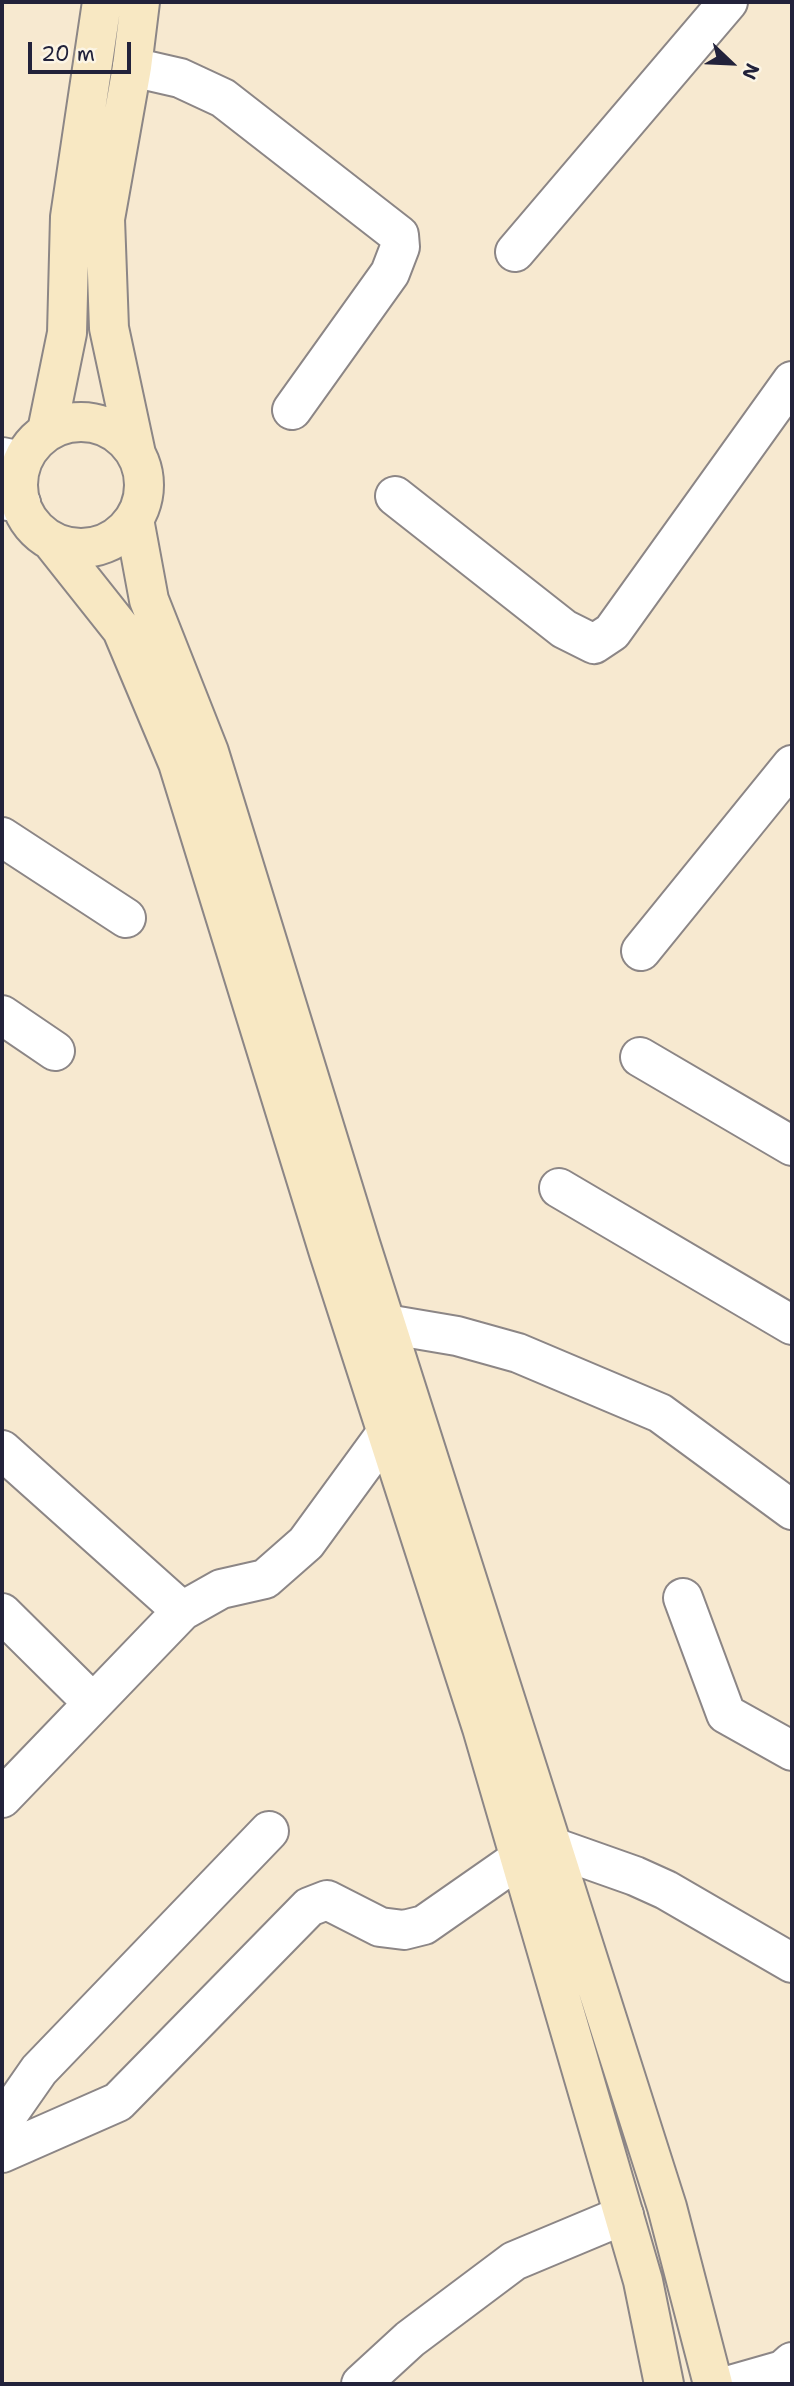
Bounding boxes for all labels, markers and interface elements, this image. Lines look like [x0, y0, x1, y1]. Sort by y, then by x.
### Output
scale bar [32, 28, 135, 72]
north arrow [696, 28, 766, 98]
text: 20 m [41, 40, 95, 68]
text: N [736, 60, 765, 83]

